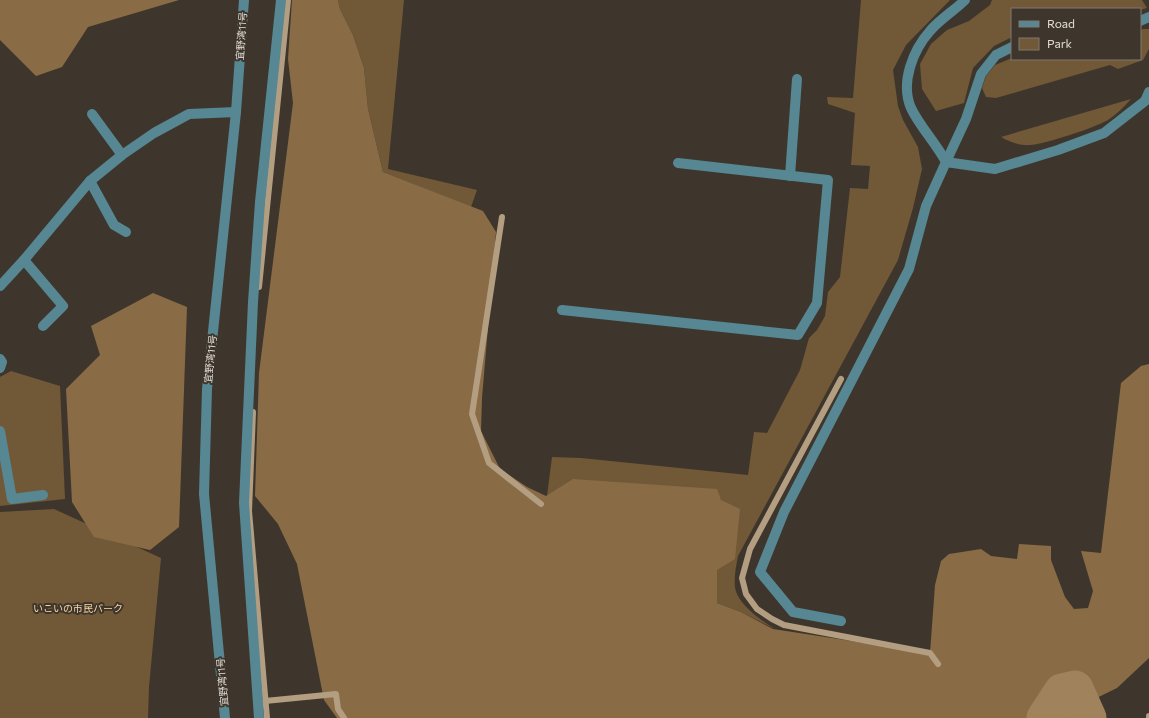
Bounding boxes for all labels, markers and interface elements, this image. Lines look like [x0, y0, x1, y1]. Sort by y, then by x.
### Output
legend [1011, 8, 1141, 60]
street label: 宜野湾11号 [233, 11, 249, 61]
text: Road [1047, 16, 1075, 30]
text: Park [1047, 36, 1073, 50]
street label: 宜野湾11号 [201, 334, 219, 384]
park label: いこいの市民パーク [33, 602, 123, 614]
street label: 宜野湾11号 [214, 657, 230, 707]

